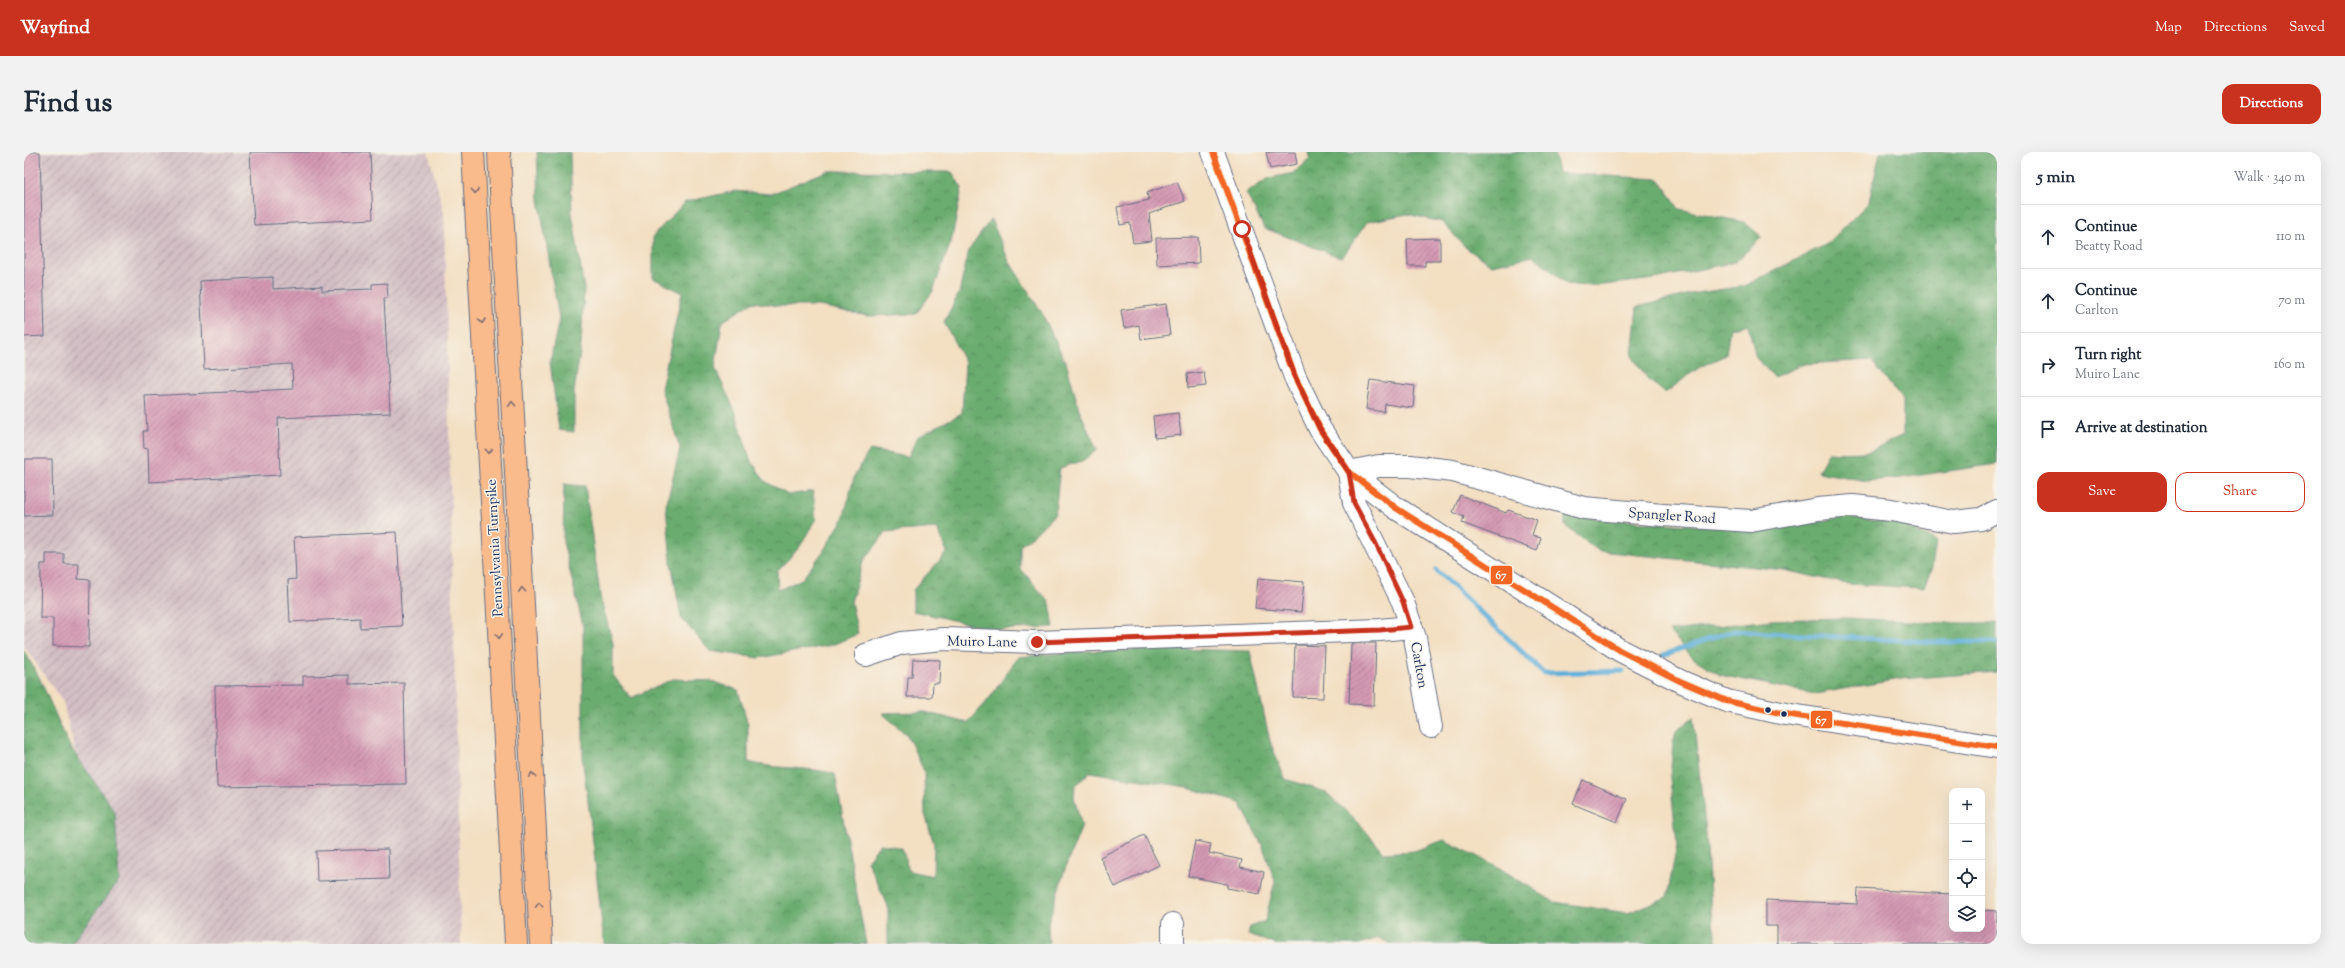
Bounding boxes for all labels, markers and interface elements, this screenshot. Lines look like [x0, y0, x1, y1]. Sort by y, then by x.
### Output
text: Wayfind [20, 15, 90, 42]
text: Map [2155, 18, 2182, 38]
text: Directions [2204, 18, 2267, 38]
text: Saved [2289, 18, 2325, 38]
text: Find us [24, 84, 112, 124]
button: Directions [2222, 84, 2321, 124]
text: 5 min [2037, 166, 2075, 190]
text: Walk · 340 m [2234, 169, 2305, 187]
one-way arrow [471, 188, 480, 194]
text: Continue [2075, 217, 2137, 238]
route start [1233, 220, 1251, 238]
icon: ahead [2037, 226, 2059, 248]
text: 110 m [2276, 228, 2305, 246]
text: Beatty Road [2075, 238, 2142, 256]
text: Continue [2075, 281, 2137, 302]
icon: ahead [2037, 290, 2059, 312]
text: 70 m [2278, 292, 2305, 310]
text: Carlton [2075, 302, 2119, 320]
one-way arrow [478, 318, 486, 324]
text: Turn right [2075, 345, 2141, 366]
icon: right [2037, 354, 2059, 376]
text: 160 m [2274, 356, 2305, 374]
text: Muiro Lane [2075, 366, 2140, 384]
one-way arrow [508, 401, 516, 407]
icon: arrive [2037, 418, 2059, 440]
text: Arrive at destination [2075, 418, 2208, 439]
one-way arrow [485, 448, 493, 454]
button: Save [2037, 472, 2167, 512]
button: Share [2175, 472, 2305, 512]
street label: Pennsylvania Turnpike [482, 479, 510, 617]
street label: Spangler Road [1628, 504, 1716, 530]
line badge: 67 [1490, 565, 1513, 585]
text: 67 [1496, 568, 1507, 584]
one-way arrow [518, 587, 526, 593]
street label: Muiro Lane [947, 632, 1017, 654]
one-way arrow [495, 633, 503, 639]
route end [1028, 633, 1046, 651]
street label: Carlton [1404, 640, 1432, 690]
unlabelled marker [1763, 705, 1773, 715]
unlabelled marker [1779, 709, 1789, 719]
line badge: 67 [1810, 710, 1833, 729]
text: 67 [1816, 713, 1827, 729]
one-way arrow [528, 772, 536, 778]
map controls [1949, 788, 1985, 932]
button: + [1949, 788, 1985, 824]
button: − [1949, 824, 1985, 860]
button: locate [1949, 860, 1985, 896]
button: layers [1949, 896, 1985, 932]
one-way arrow [535, 902, 543, 908]

